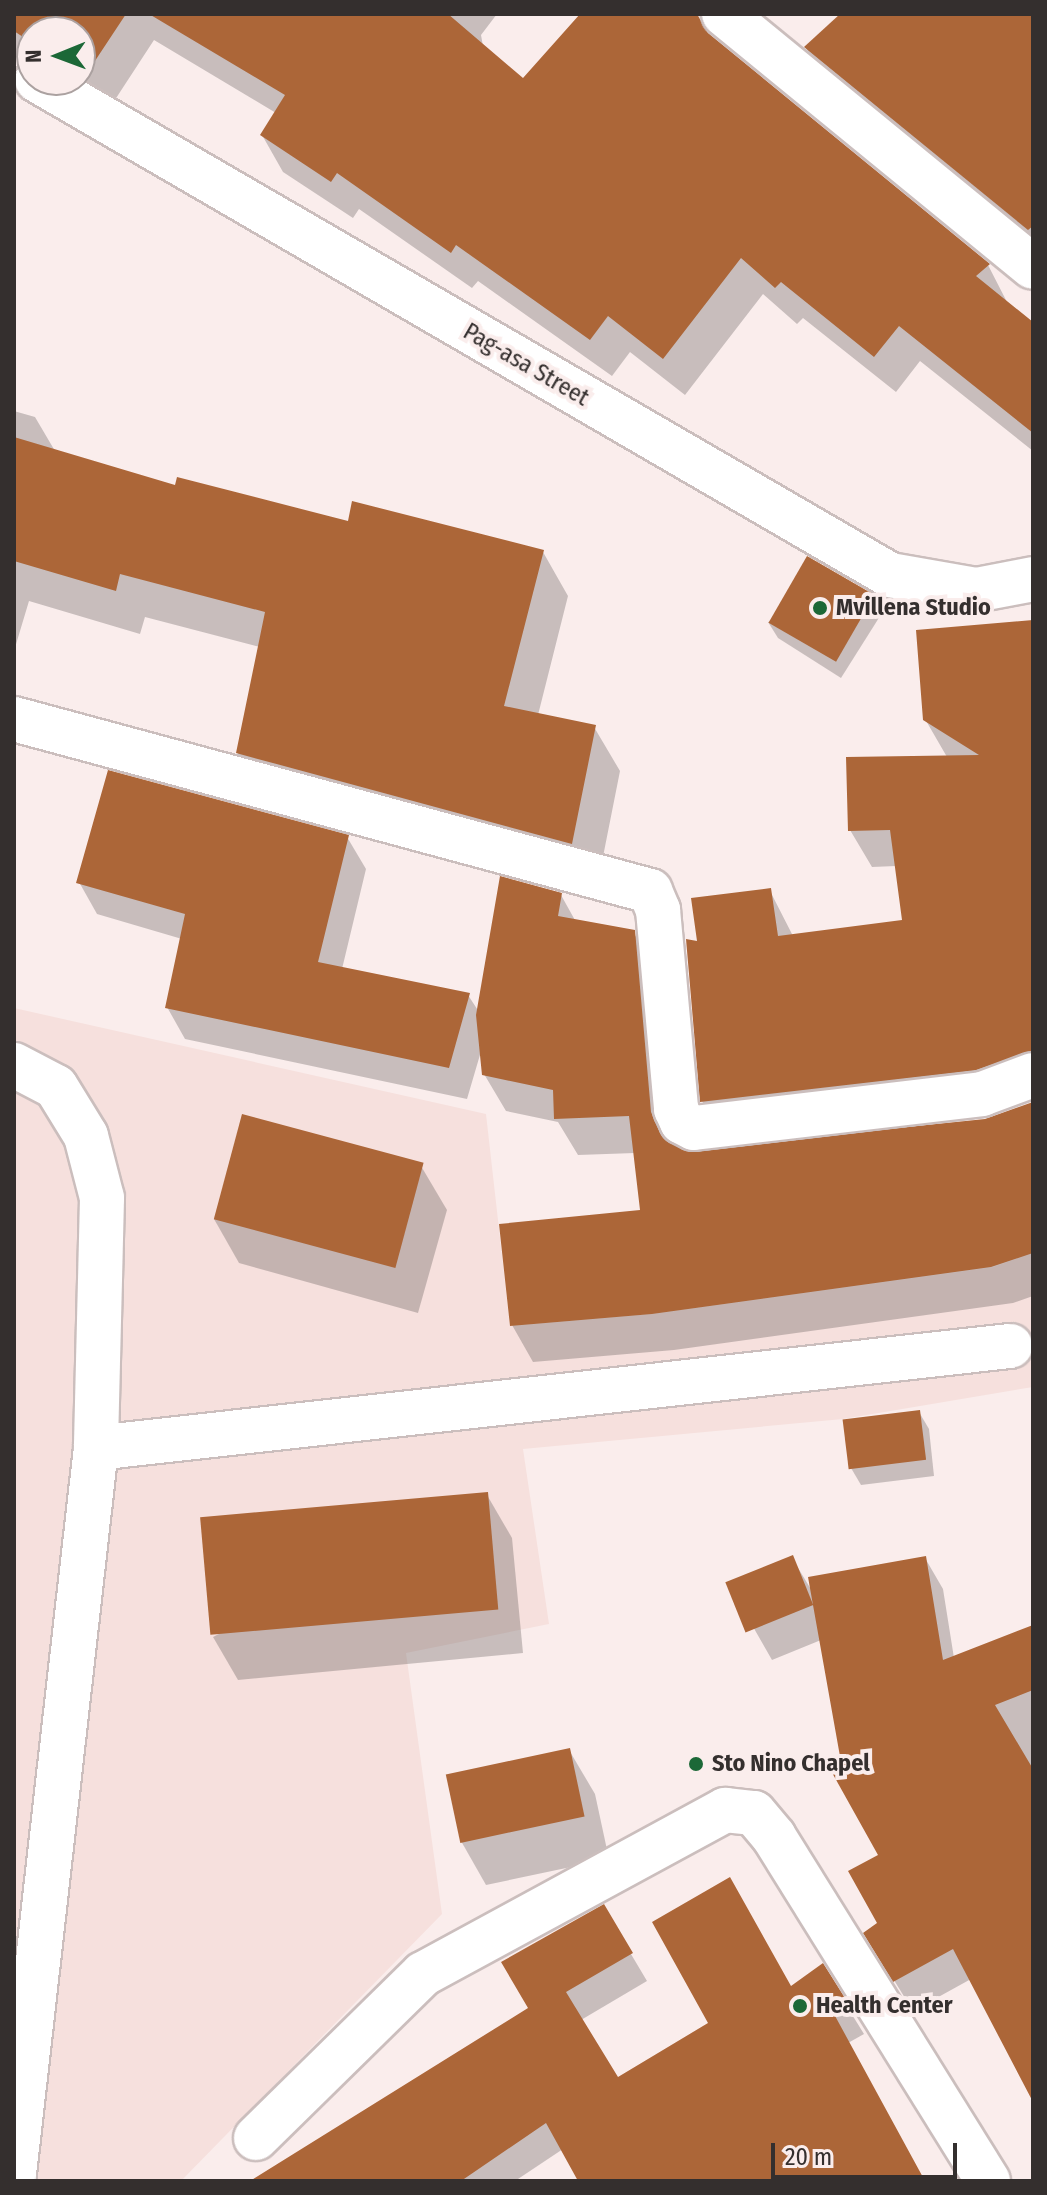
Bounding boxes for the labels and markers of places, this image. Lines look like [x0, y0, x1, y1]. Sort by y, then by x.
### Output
place label: Mvillena Studio [836, 594, 991, 622]
marker: Mvillena Studio [811, 599, 829, 617]
place label: Sto Nino Chapel [712, 1750, 870, 1778]
marker: Sto Nino Chapel [687, 1755, 705, 1773]
place label: Health Center [816, 1992, 952, 2020]
marker: Health Center [791, 1997, 809, 2015]

